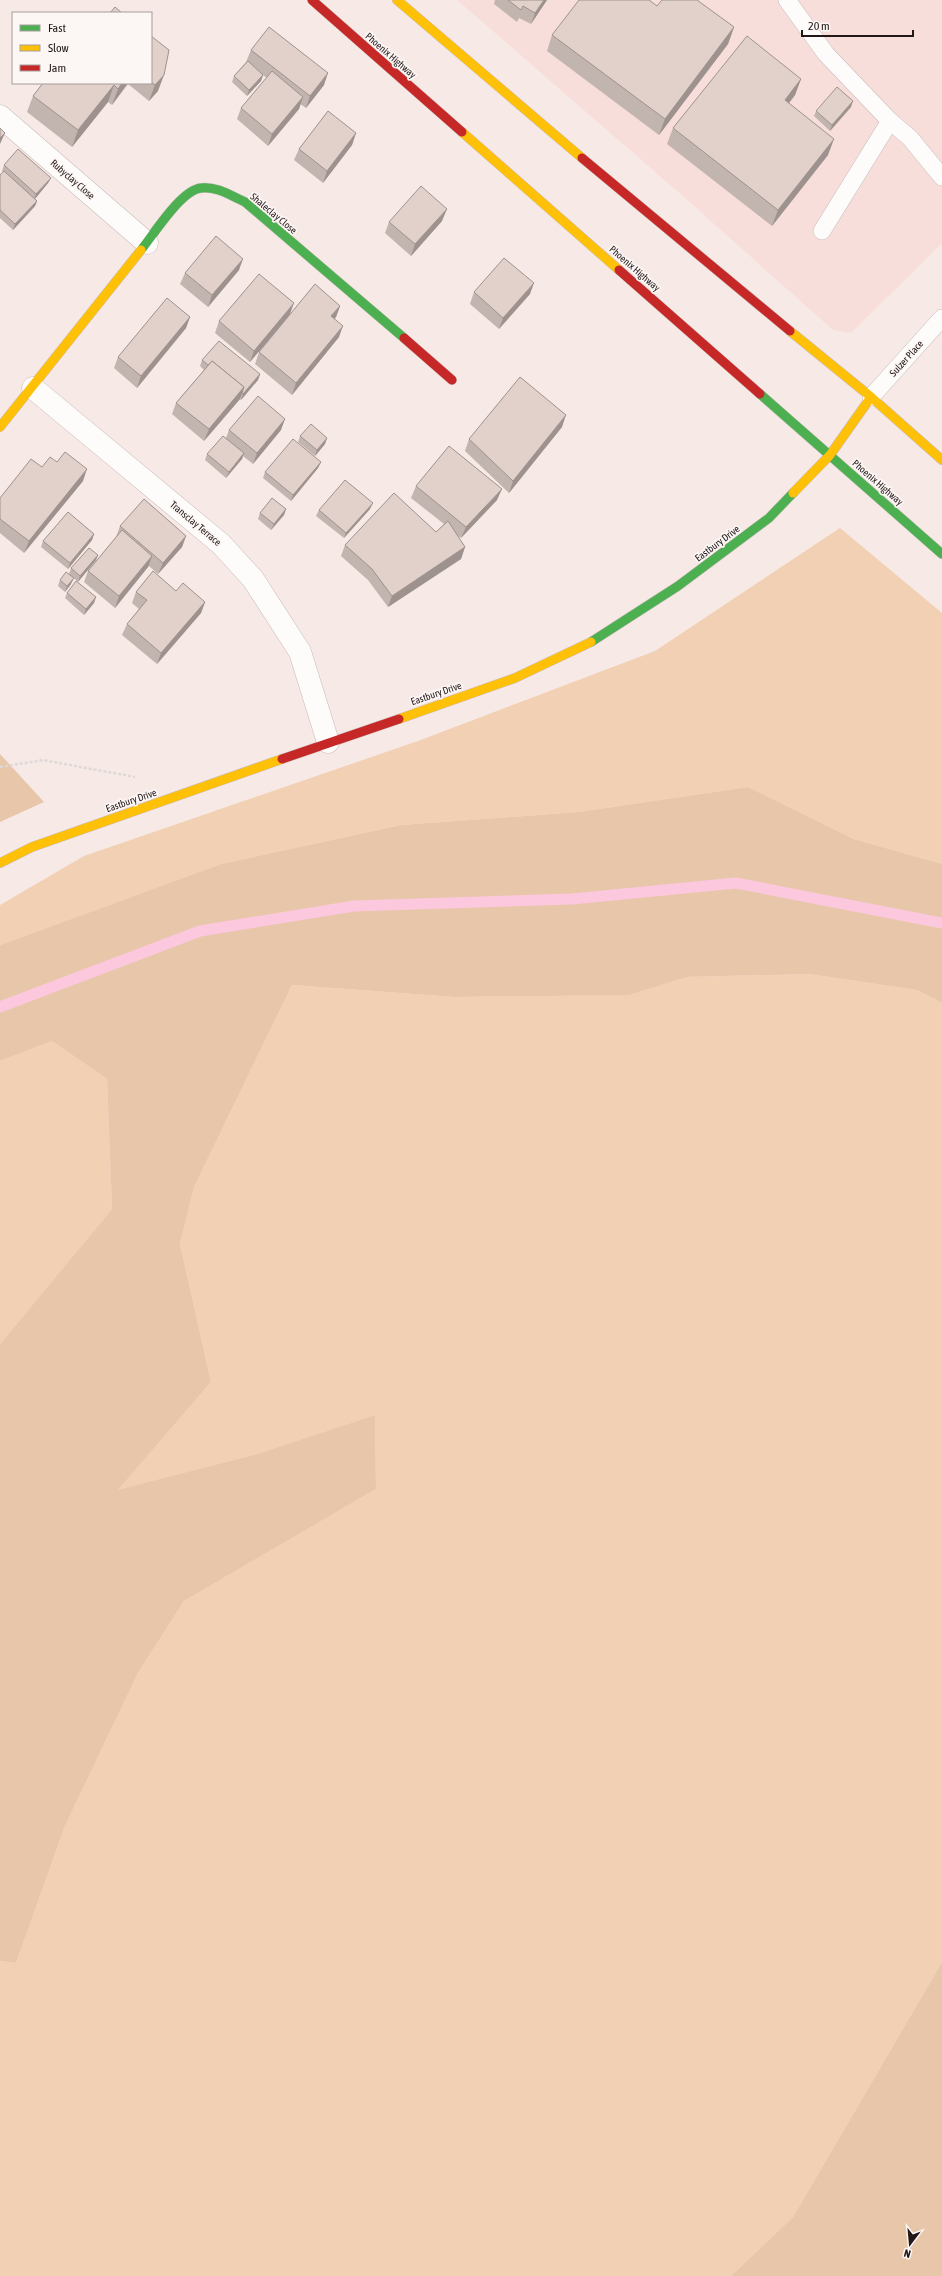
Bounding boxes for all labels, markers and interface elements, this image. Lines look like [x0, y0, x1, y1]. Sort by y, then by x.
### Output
legend [12, 12, 152, 84]
scale bar [802, 12, 913, 38]
text: 20 m [808, 19, 830, 33]
text: Fast [48, 21, 66, 35]
street label: Phoenix Highway [363, 30, 418, 80]
text: Slow [48, 41, 69, 55]
text: Jam [48, 61, 66, 75]
street label: Rubyclay Close [48, 157, 97, 202]
street label: Shaleclay Close [248, 191, 299, 236]
street label: Phoenix Highway [607, 243, 662, 293]
street label: Sulzer Place [887, 338, 926, 379]
street label: Phoenix Highway [850, 457, 905, 507]
street label: Transclay Terrace [168, 499, 224, 548]
street label: Eastbury Drive [693, 523, 742, 564]
street label: Eastbury Drive [409, 680, 463, 707]
street label: Eastbury Drive [104, 787, 158, 814]
north arrow [890, 2224, 930, 2264]
text: N [902, 2247, 912, 2260]

